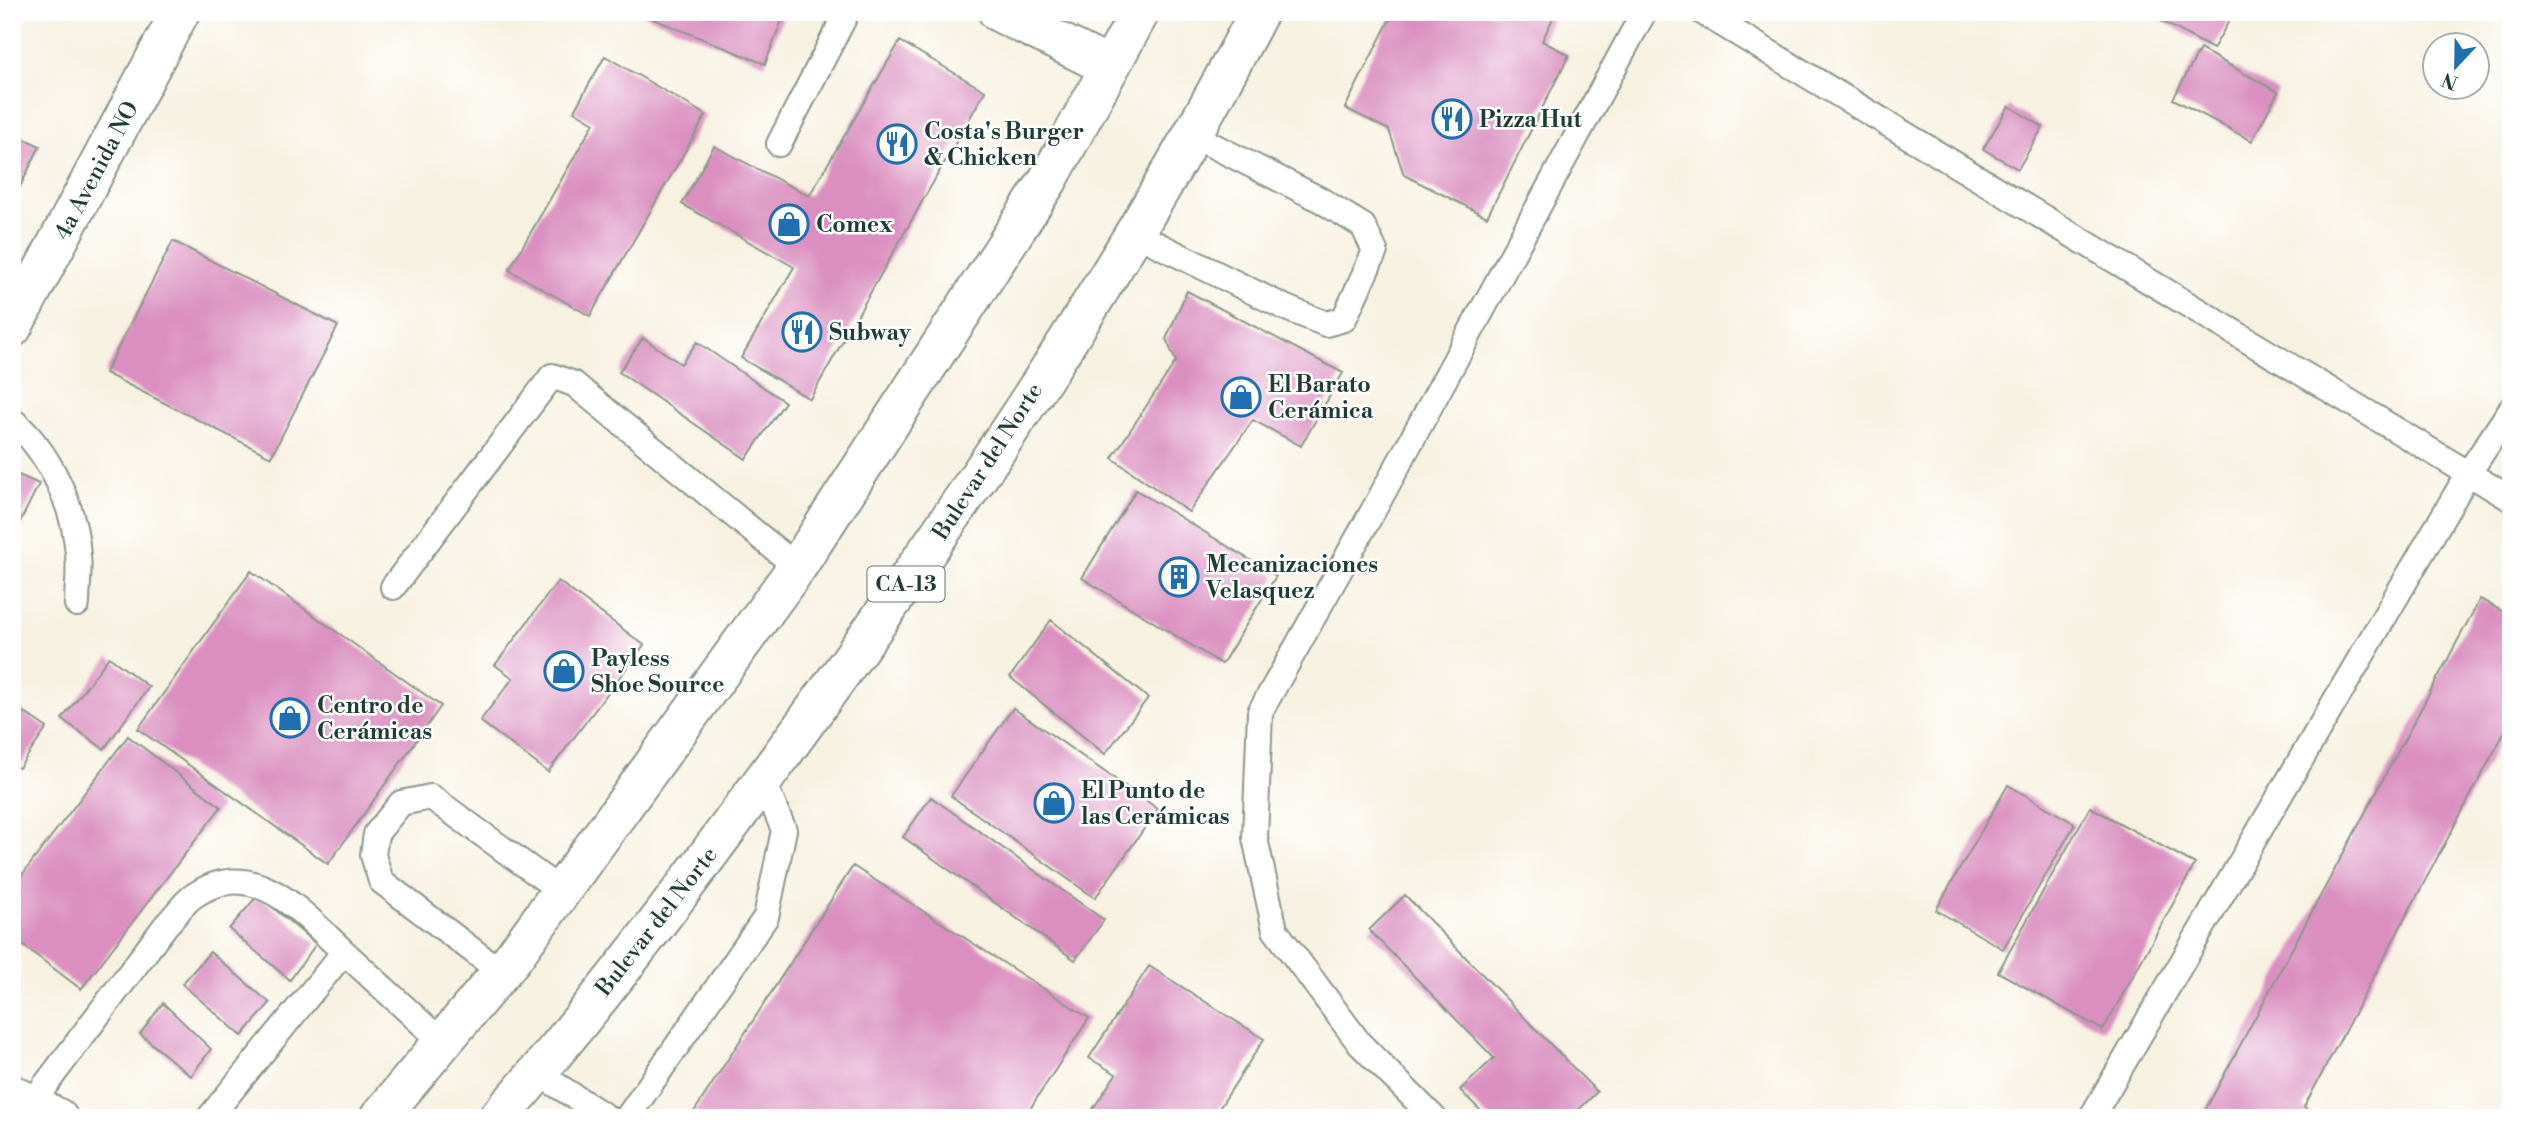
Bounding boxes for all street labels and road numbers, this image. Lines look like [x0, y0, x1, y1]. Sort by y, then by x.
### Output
street label: 4a Avenida NO [49, 96, 145, 245]
street label: Bulevar del Norte [926, 378, 1049, 546]
road number: CA-13 [867, 566, 944, 602]
street label: Bulevar del Norte [589, 842, 724, 1003]

